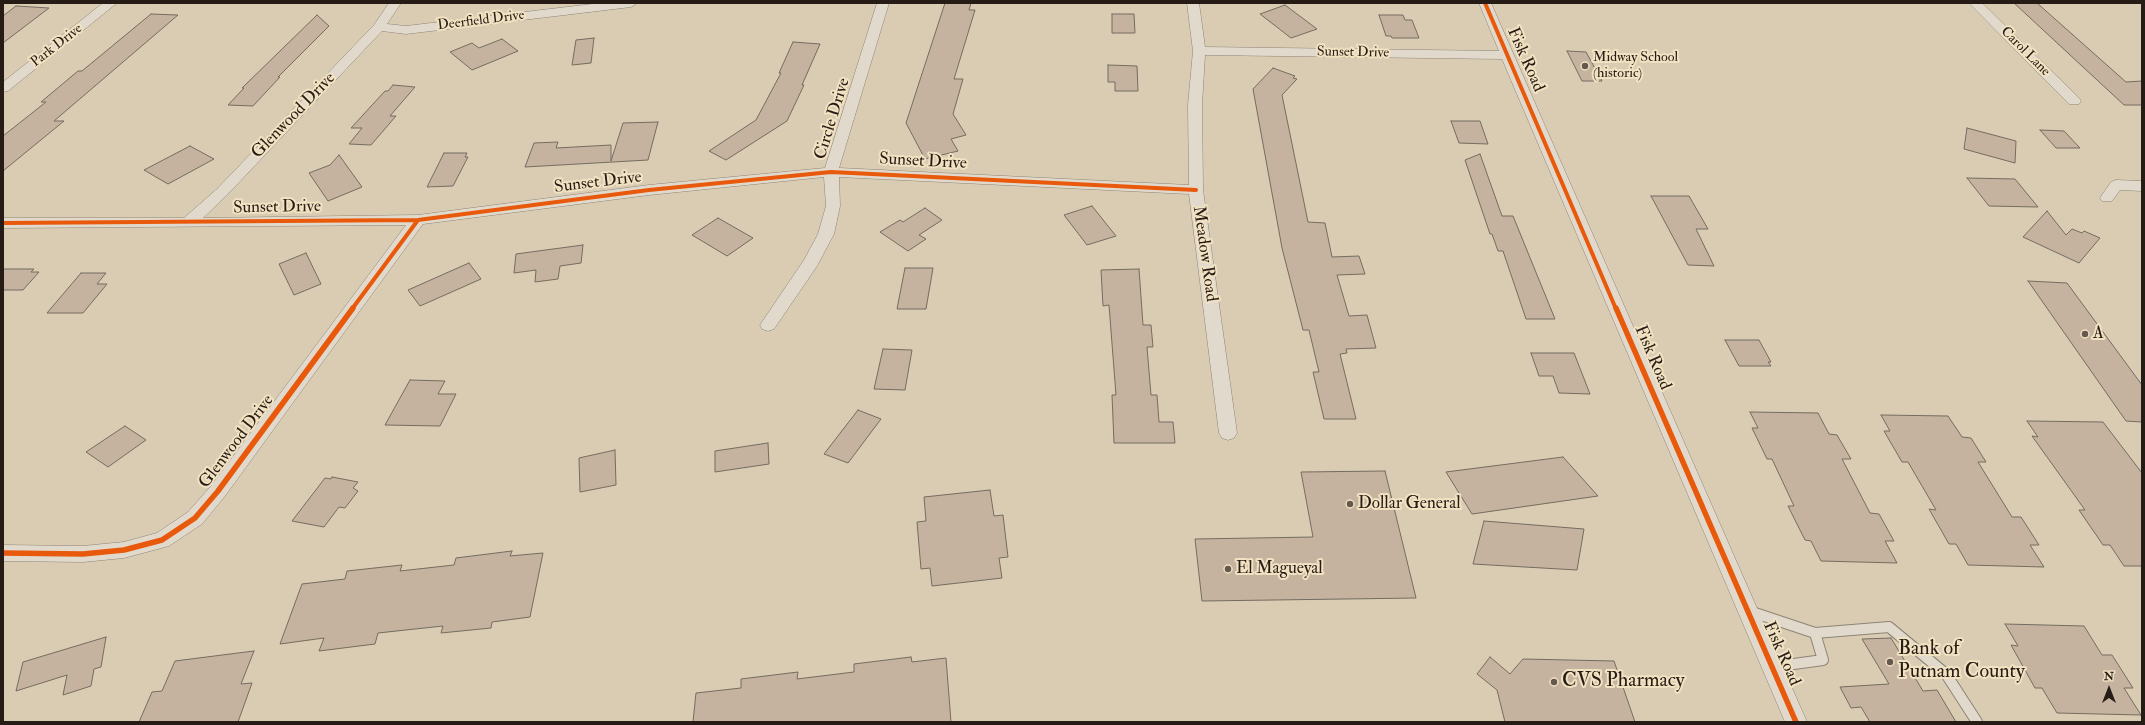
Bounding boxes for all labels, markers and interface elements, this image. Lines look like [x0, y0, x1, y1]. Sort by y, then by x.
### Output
street label: Deerfield Drive [437, 7, 525, 35]
street label: Park Drive [28, 21, 86, 71]
street label: Carol Lane [1997, 24, 2053, 80]
street label: Fisk Road [1502, 25, 1548, 95]
street label: Sunset Drive [1317, 44, 1389, 62]
place label: Midway School (historic) [1593, 50, 1678, 82]
marker: Midway School (historic) [1580, 61, 1590, 71]
street label: Glenwood Drive [248, 69, 340, 163]
street label: Circle Drive [811, 76, 855, 162]
street label: Sunset Drive [879, 150, 967, 174]
street label: Sunset Drive [553, 168, 643, 198]
street label: Sunset Drive [233, 197, 321, 219]
street label: Meadow Road [1187, 205, 1221, 303]
street label: Fisk Road [1629, 323, 1675, 393]
place label: A [2093, 324, 2104, 344]
marker: A [2080, 329, 2090, 339]
street label: Glenwood Drive [195, 391, 279, 493]
place label: Dollar General [1358, 494, 1461, 514]
marker: Dollar General [1345, 499, 1355, 509]
place label: El Magueyal [1236, 559, 1323, 579]
marker: El Magueyal [1223, 564, 1233, 574]
street label: Fisk Road [1758, 619, 1804, 689]
place label: Bank of Putnam County [1898, 638, 2025, 685]
marker: Bank of Putnam County [1885, 657, 1895, 667]
north arrow [2089, 669, 2129, 709]
place label: CVS Pharmacy [1562, 670, 1685, 694]
text: N [2104, 670, 2114, 683]
marker: CVS Pharmacy [1549, 677, 1559, 687]

